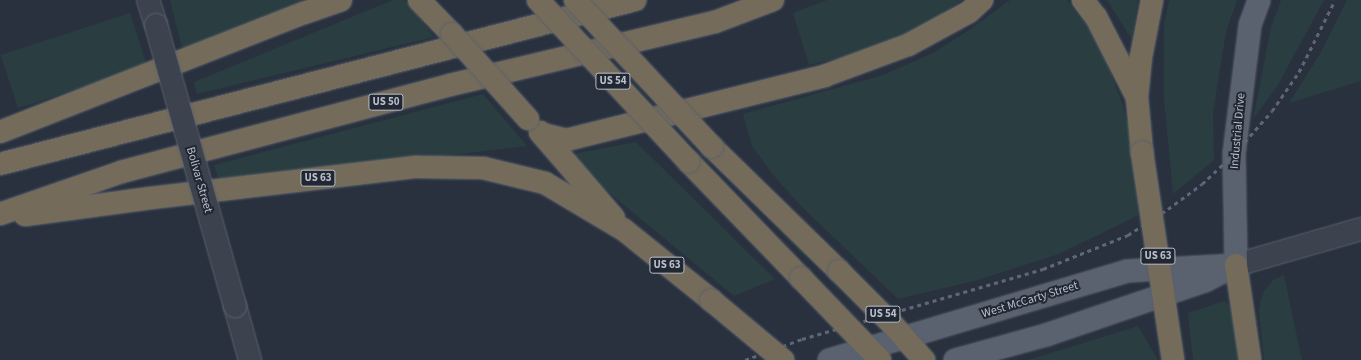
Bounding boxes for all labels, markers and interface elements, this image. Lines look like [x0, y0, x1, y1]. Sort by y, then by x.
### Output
road number: US 54 [595, 72, 631, 90]
street label: Industrial Drive [1227, 92, 1249, 170]
road number: US 50 [368, 93, 404, 111]
street label: Bolivar Street [183, 146, 215, 214]
road number: US 63 [300, 169, 336, 187]
road number: US 63 [1140, 247, 1176, 265]
road number: US 63 [649, 256, 685, 274]
street label: West McCarty Street [980, 278, 1080, 322]
road number: US 54 [865, 305, 901, 323]

